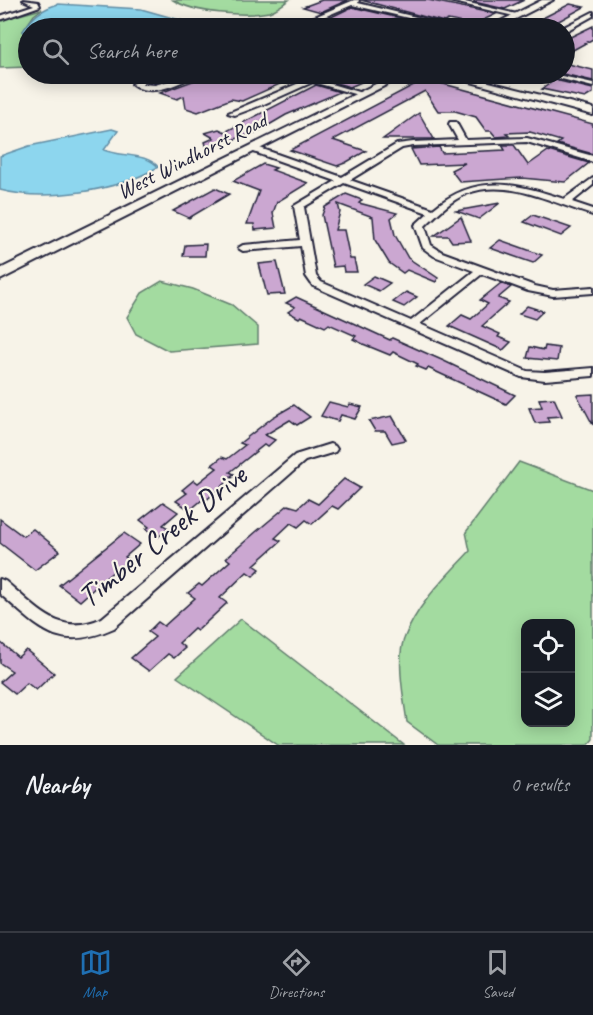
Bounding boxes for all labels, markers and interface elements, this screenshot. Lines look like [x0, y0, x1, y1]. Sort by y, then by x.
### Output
search box [18, 18, 575, 84]
icon: search [39, 35, 72, 68]
text: Search here [87, 37, 177, 65]
street label: West Windhorst Road [112, 105, 275, 206]
street label: Timber Creek Drive [69, 454, 257, 617]
map controls [521, 619, 575, 727]
button: locate [521, 619, 575, 673]
button: layers [521, 673, 575, 727]
text: Nearby [24, 768, 89, 801]
text: 0 results [510, 772, 569, 797]
tab: Map [79, 946, 112, 1002]
tab: Directions [269, 946, 324, 1002]
tab: Saved [481, 946, 514, 1002]

